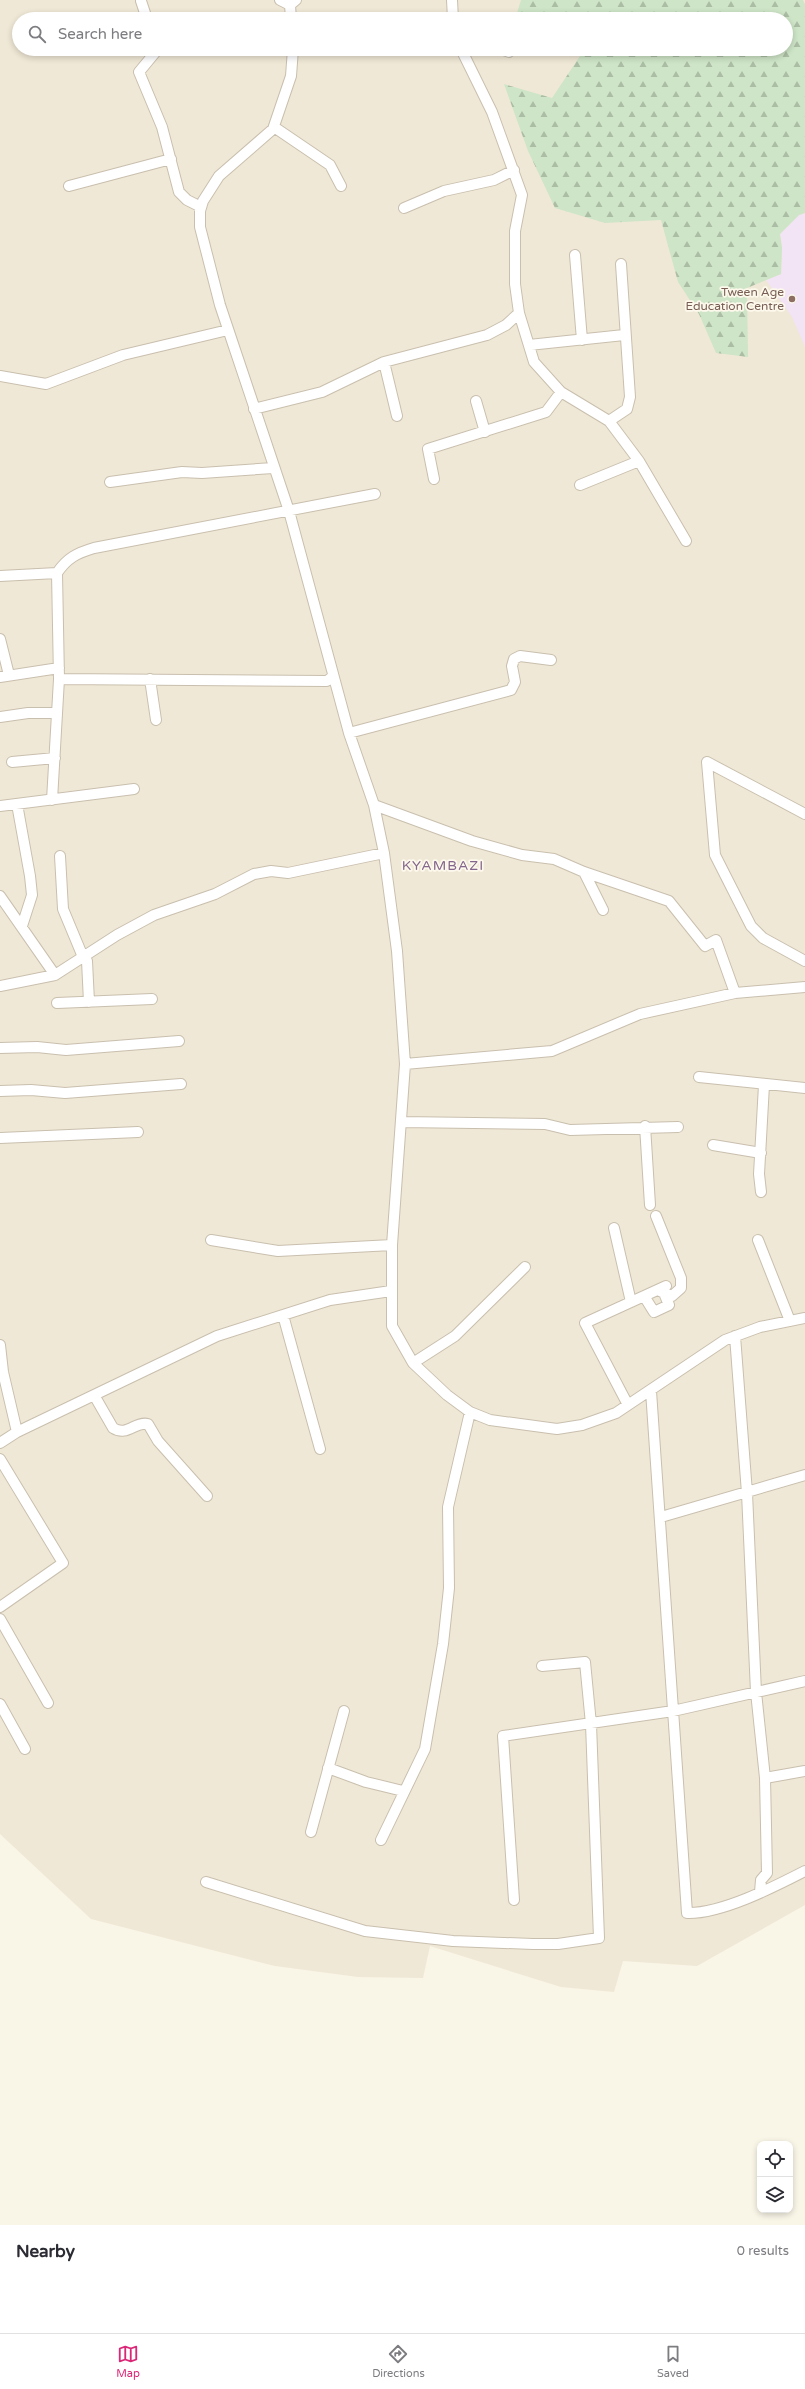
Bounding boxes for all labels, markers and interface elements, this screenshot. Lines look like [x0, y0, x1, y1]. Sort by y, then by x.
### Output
search box [12, 12, 793, 56]
icon: search [26, 23, 48, 45]
text: Search here [58, 25, 142, 43]
place label: Tween Age Education Centre [685, 285, 784, 313]
marker: Tween Age Education Centre [787, 294, 797, 304]
district label: KYAMBAZI [402, 857, 484, 874]
map controls [757, 2141, 793, 2213]
button: locate [757, 2141, 793, 2177]
button: layers [757, 2177, 793, 2213]
text: Nearby [16, 2241, 75, 2262]
text: 0 results [737, 2243, 789, 2259]
tab: Map [116, 2343, 140, 2380]
tab: Directions [372, 2343, 425, 2380]
tab: Saved [657, 2343, 689, 2380]

